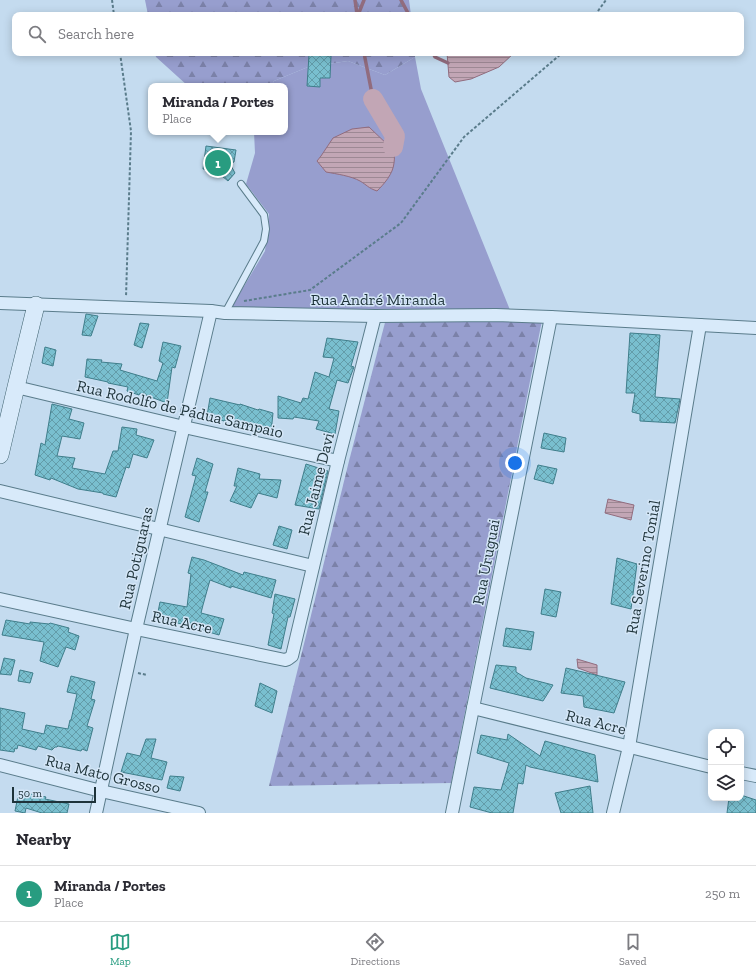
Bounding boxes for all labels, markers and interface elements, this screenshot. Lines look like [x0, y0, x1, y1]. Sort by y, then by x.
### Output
search box [12, 12, 744, 56]
icon: search [26, 23, 48, 45]
text: Search here [58, 25, 134, 43]
popup [148, 83, 288, 135]
text: Miranda / Portes [162, 93, 274, 111]
text: Place [162, 111, 192, 126]
pin: 1 [205, 148, 231, 178]
street label: Rua André Miranda [311, 290, 446, 309]
street label: Rua Rodolfo de Pádua Sampaio [75, 376, 285, 442]
street label: Rua Jaime Davi [294, 430, 338, 537]
your location [505, 453, 525, 473]
street label: Rua Severino Tonial [622, 498, 664, 636]
street label: Rua Potiguaras [115, 505, 157, 611]
street label: Rua Uruguai [468, 517, 504, 606]
street label: Rua Acre [150, 606, 214, 638]
street label: Rua Acre [564, 705, 628, 739]
map controls [708, 729, 744, 801]
button: locate [708, 729, 744, 765]
street label: Rua Mato Grosso [44, 751, 162, 797]
button: layers [708, 765, 744, 801]
scale bar [12, 785, 96, 804]
text: 50 m [18, 787, 42, 800]
text: Nearby [16, 829, 71, 849]
text: Miranda / Portes [54, 877, 166, 895]
text: 1 [26, 886, 32, 901]
text: 250 m [705, 886, 740, 901]
text: Place [54, 895, 83, 910]
tab: Map [109, 931, 131, 968]
tab: Directions [350, 931, 400, 968]
tab: Saved [619, 931, 647, 968]

